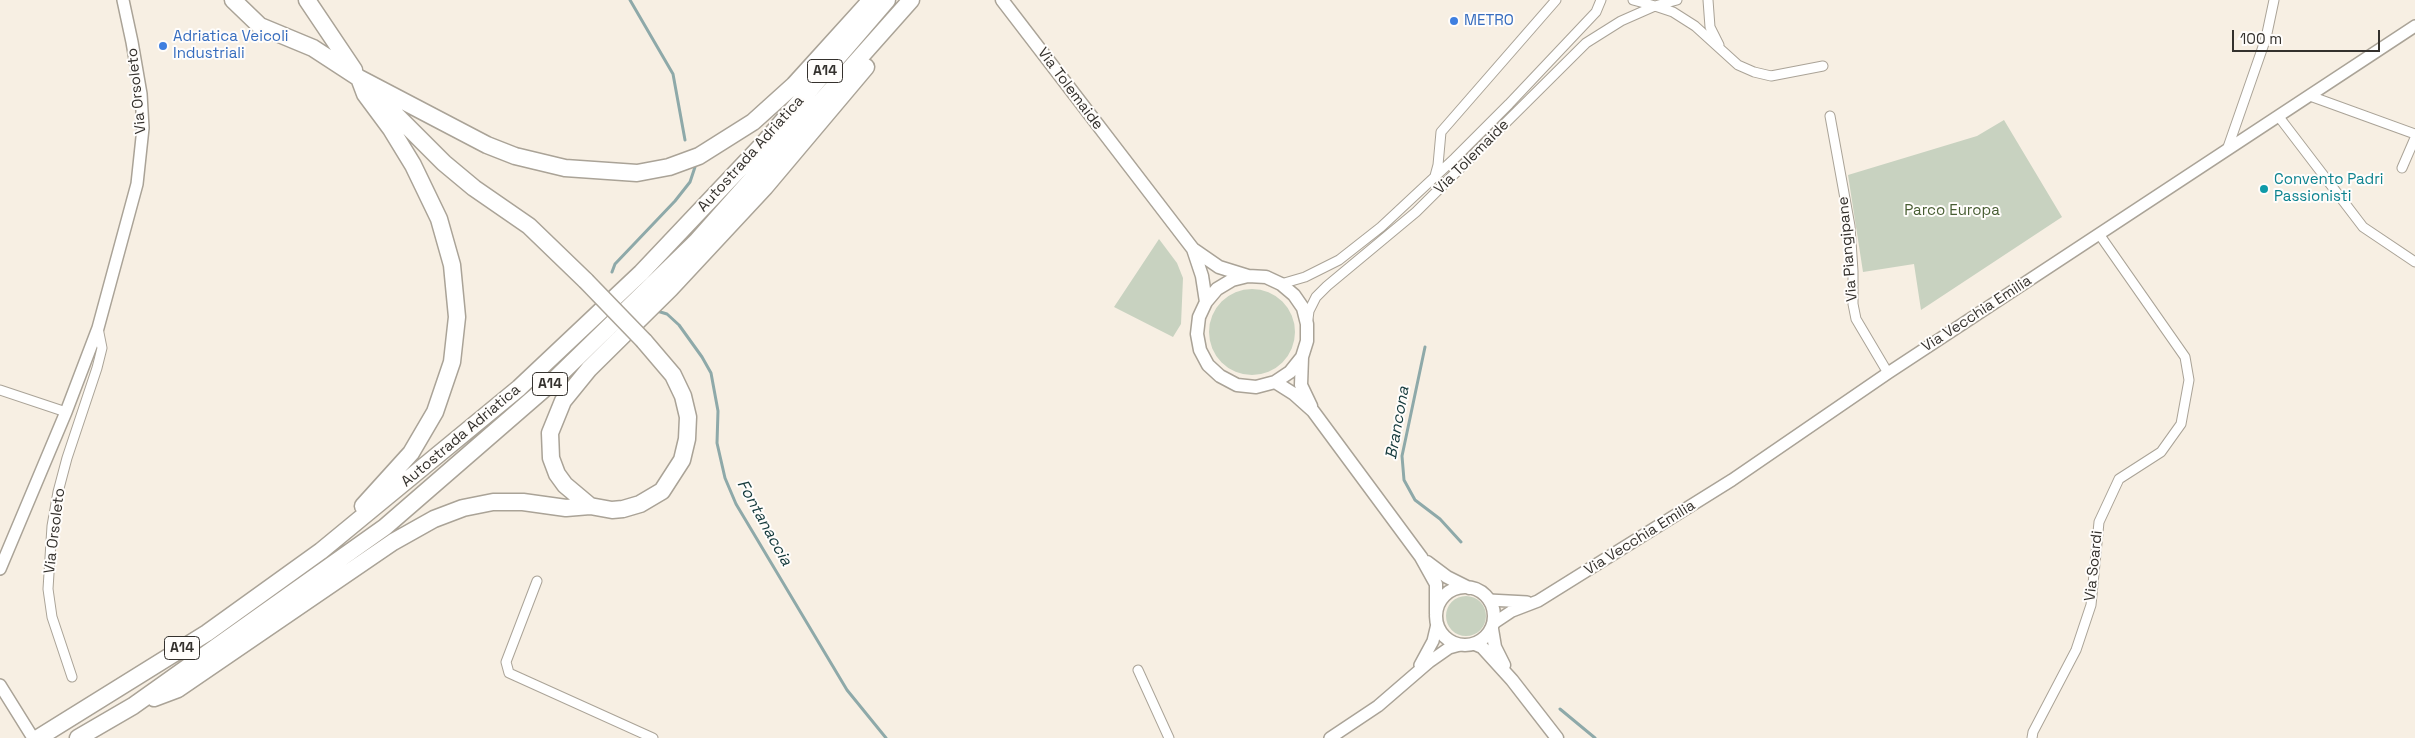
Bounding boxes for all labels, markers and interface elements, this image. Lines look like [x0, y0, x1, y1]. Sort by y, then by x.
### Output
place label: METRO [1464, 12, 1514, 30]
marker: METRO [1448, 15, 1460, 27]
scale bar [2235, 20, 2382, 52]
place label: Adriatica Veicoli Industriali [173, 28, 288, 63]
text: 100 m [2240, 29, 2282, 48]
marker: Adriatica Veicoli Industriali [157, 40, 169, 52]
street label: Via Tolemaide [1033, 44, 1107, 134]
street label: Via Orsoleto [124, 47, 150, 135]
road number: A14 [808, 59, 842, 82]
street label: Autostrada Adriatica [694, 92, 808, 216]
street label: Via Tolemaide [1431, 116, 1513, 198]
place label: Convento Padri Passionisti [2274, 171, 2384, 206]
marker: Convento Padri Passionisti [2258, 183, 2270, 195]
street label: Via Piangipane [1834, 196, 1862, 302]
park label: Parco Europa [1904, 202, 2000, 220]
street label: Via Vecchia Emilia [1919, 272, 2035, 356]
road number: A14 [532, 372, 568, 396]
street label: Autostrada Adriatica [398, 381, 524, 491]
water label: Brancona [1382, 385, 1414, 461]
water label: Fontanaccia [732, 477, 796, 569]
street label: Via Orsoleto [41, 487, 69, 575]
street label: Via Vecchia Emilia [1581, 497, 1699, 579]
street label: Via Soardi [2081, 530, 2107, 602]
road number: A14 [164, 636, 200, 660]

